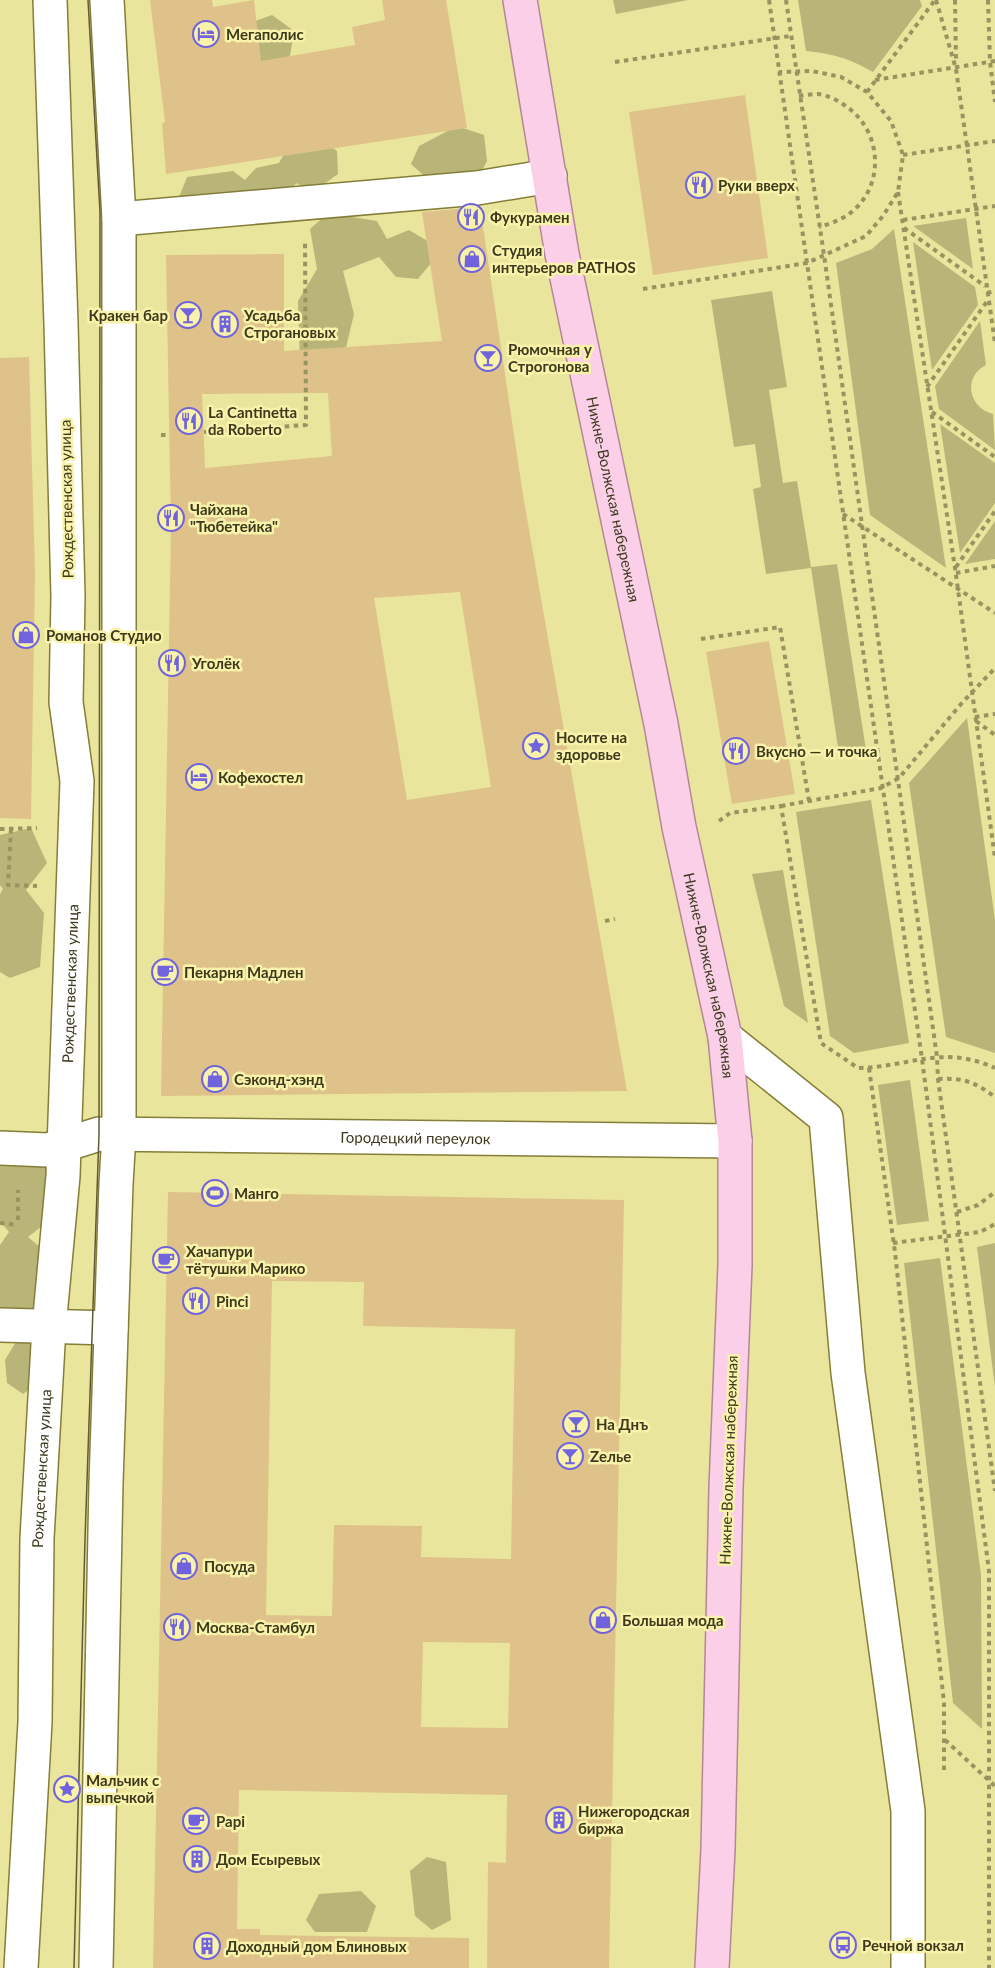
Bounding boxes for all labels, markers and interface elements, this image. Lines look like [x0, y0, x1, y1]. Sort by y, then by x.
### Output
hotel icon: Мегаполис [191, 19, 221, 49]
place label: Мегаполис [226, 25, 304, 43]
restaurant icon: Руки вверх [684, 170, 714, 200]
place label: Руки вверх [718, 176, 795, 194]
restaurant icon: Фукурамен [456, 202, 486, 232]
place label: Фукурамен [490, 208, 569, 226]
place label: Студия интерьеров PATHOS [492, 241, 636, 276]
shop icon: Студия интерьеров PATHOS [457, 244, 487, 274]
bar icon: Кракен бар [173, 300, 203, 330]
place label: Кракен бар [89, 306, 168, 324]
place label: Усадьба Строгановых [243, 306, 336, 341]
building icon: Усадьба Строгановых [210, 309, 240, 339]
place label: Рюмочная у Строгонова [508, 340, 592, 375]
bar icon: Рюмочная у Строгонова [473, 343, 503, 373]
street label: Нижне-Волжская набережная [583, 395, 644, 604]
place label: La Cantinetta da Roberto [208, 403, 297, 438]
restaurant icon: La Cantinetta da Roberto [174, 406, 204, 436]
street label: Рождественская улица [56, 419, 76, 579]
place label: Чайхана "Тюбетейка" [190, 500, 278, 535]
restaurant icon: Чайхана "Тюбетейка" [156, 503, 186, 533]
shop icon: Романов Студио [11, 620, 41, 650]
place label: Романов Студио [46, 626, 162, 644]
restaurant icon: Уголёк [157, 648, 187, 678]
place label: Уголёк [191, 654, 241, 672]
place label: Носите на здоровье [556, 728, 627, 763]
place icon: Носите на здоровье [521, 731, 551, 761]
restaurant icon: Вкусно — и точка [721, 736, 751, 766]
place label: Вкусно — и точка [756, 742, 877, 760]
hotel icon: Кофехостел [184, 762, 214, 792]
place label: Кофехостел [218, 768, 303, 786]
street label: Нижне-Волжская набережная [680, 871, 738, 1079]
street label: Рождественская улица [58, 904, 82, 1063]
cafe icon: Пекарня Мадлен [150, 957, 180, 987]
place label: Пекарня Мадлен [184, 963, 304, 981]
shop icon: Сэконд-хэнд [200, 1064, 230, 1094]
place label: Сэконд-хэнд [234, 1070, 325, 1088]
street label: Городецкий переулок [340, 1128, 491, 1147]
sports icon: Манго [200, 1178, 230, 1208]
place label: Манго [234, 1184, 279, 1202]
place label: Хачапури тётушки Марико [186, 1242, 306, 1277]
cafe icon: Хачапури тётушки Марико [151, 1245, 181, 1275]
restaurant icon: Pinci [181, 1286, 211, 1316]
place label: Pinci [216, 1292, 249, 1310]
street label: Нижне-Волжская набережная [715, 1355, 741, 1565]
street label: Рождественская улица [28, 1389, 54, 1548]
bar icon: На Днъ [561, 1409, 591, 1439]
place label: На Днъ [596, 1415, 648, 1433]
bar icon: Zелье [555, 1441, 585, 1471]
place label: Zелье [590, 1447, 631, 1465]
shop icon: Посуда [169, 1551, 199, 1581]
place label: Посуда [204, 1557, 255, 1575]
shop icon: Большая мода [588, 1605, 618, 1635]
place label: Большая мода [622, 1611, 724, 1629]
restaurant icon: Москва-Стамбул [162, 1612, 192, 1642]
place label: Москва-Стамбул [196, 1618, 315, 1636]
place label: Мальчик с выпечкой [86, 1771, 159, 1806]
place icon: Мальчик с выпечкой [52, 1774, 82, 1804]
place label: Нижегородская биржа [578, 1802, 690, 1837]
building icon: Нижегородская биржа [544, 1805, 574, 1835]
cafe icon: Papi [181, 1806, 211, 1836]
place label: Papi [216, 1812, 245, 1830]
building icon: Дом Есыревых [182, 1844, 212, 1874]
place label: Дом Есыревых [216, 1850, 321, 1868]
bus stop icon: Речной вокзал [828, 1930, 858, 1960]
building icon: Доходный дом Блиновых [192, 1931, 222, 1961]
place label: Речной вокзал [862, 1936, 964, 1954]
place label: Доходный дом Блиновых [226, 1937, 407, 1955]

